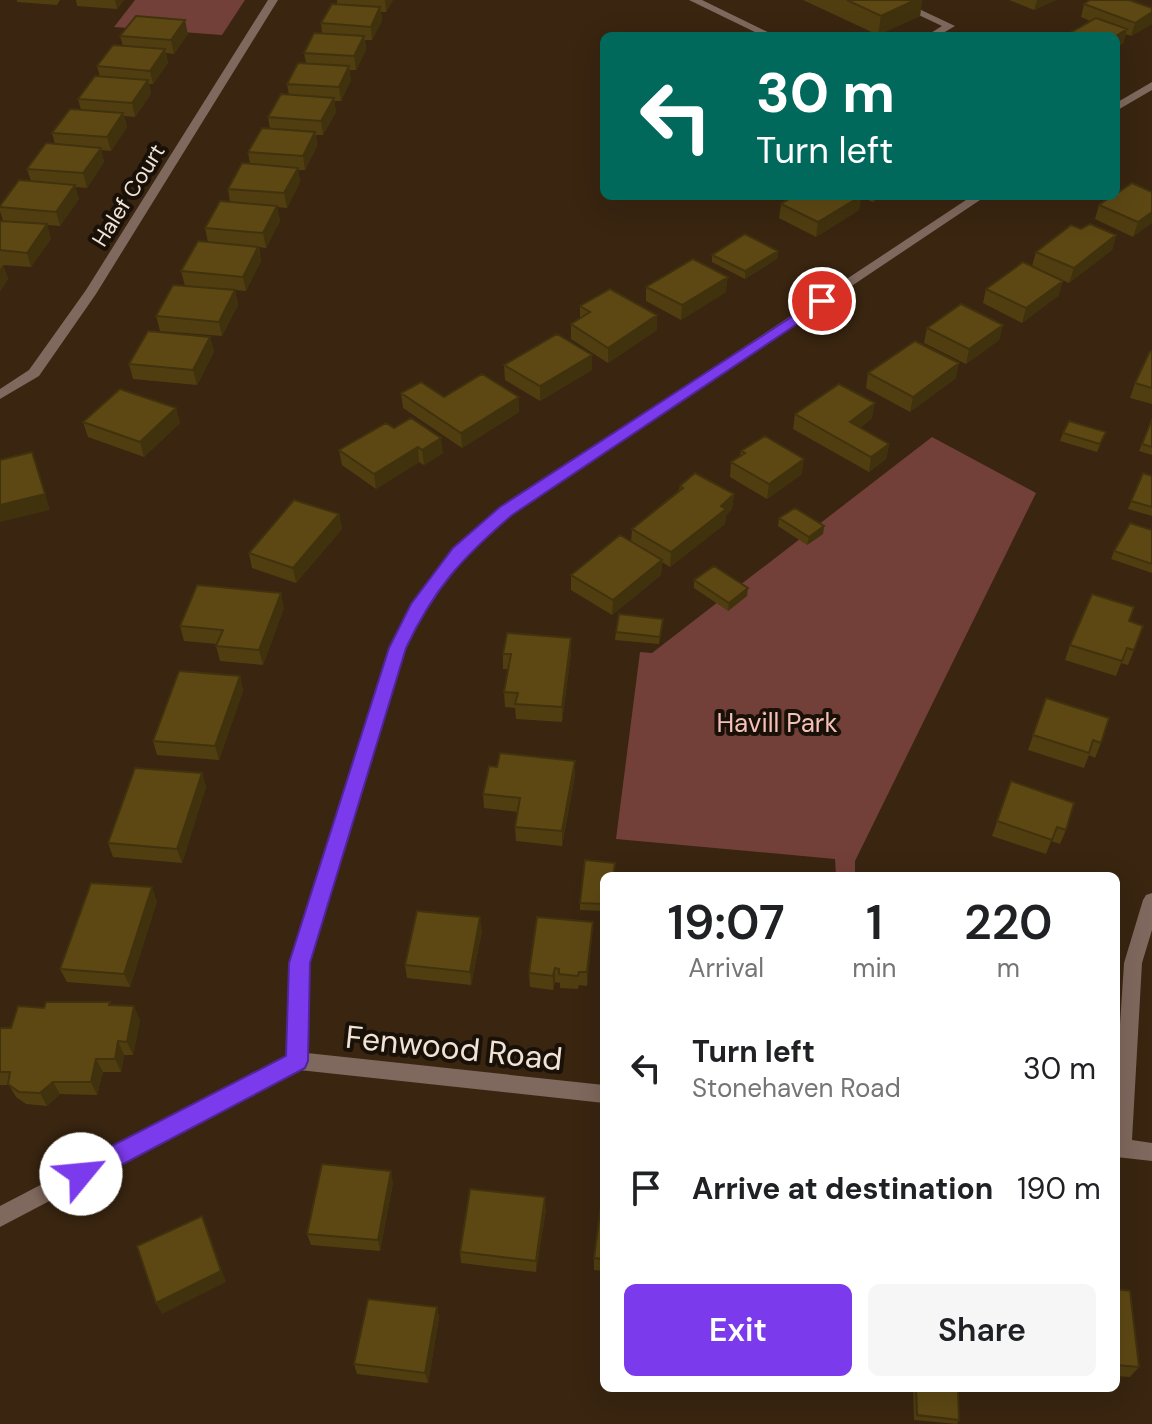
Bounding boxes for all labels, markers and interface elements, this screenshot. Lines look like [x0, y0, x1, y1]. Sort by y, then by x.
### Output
text: 30 m [756, 56, 895, 129]
icon: left [624, 64, 728, 168]
text: Turn left [756, 127, 893, 174]
street label: Halef Court [85, 138, 171, 252]
pin [788, 267, 856, 335]
icon: arrive [800, 279, 844, 323]
park label: Havill Park [716, 706, 838, 740]
text: 19:07 [667, 891, 785, 954]
text: 1 [866, 891, 883, 954]
text: 220 [964, 891, 1053, 954]
text: Arrival [688, 951, 764, 985]
text: min [852, 951, 897, 985]
text: m [997, 951, 1020, 985]
street label: Fenwood Road [343, 1016, 565, 1080]
text: Turn left [692, 1032, 815, 1071]
icon: left [624, 1046, 668, 1090]
text: 30 m [1023, 1049, 1096, 1088]
text: Stonehaven Road [692, 1071, 901, 1105]
position arrow [39, 1132, 123, 1216]
icon: arrive [624, 1166, 668, 1210]
text: Arrive at destination [692, 1169, 993, 1208]
text: 190 m [1017, 1169, 1101, 1208]
button: Exit [624, 1284, 852, 1376]
button: Share [868, 1284, 1096, 1376]

